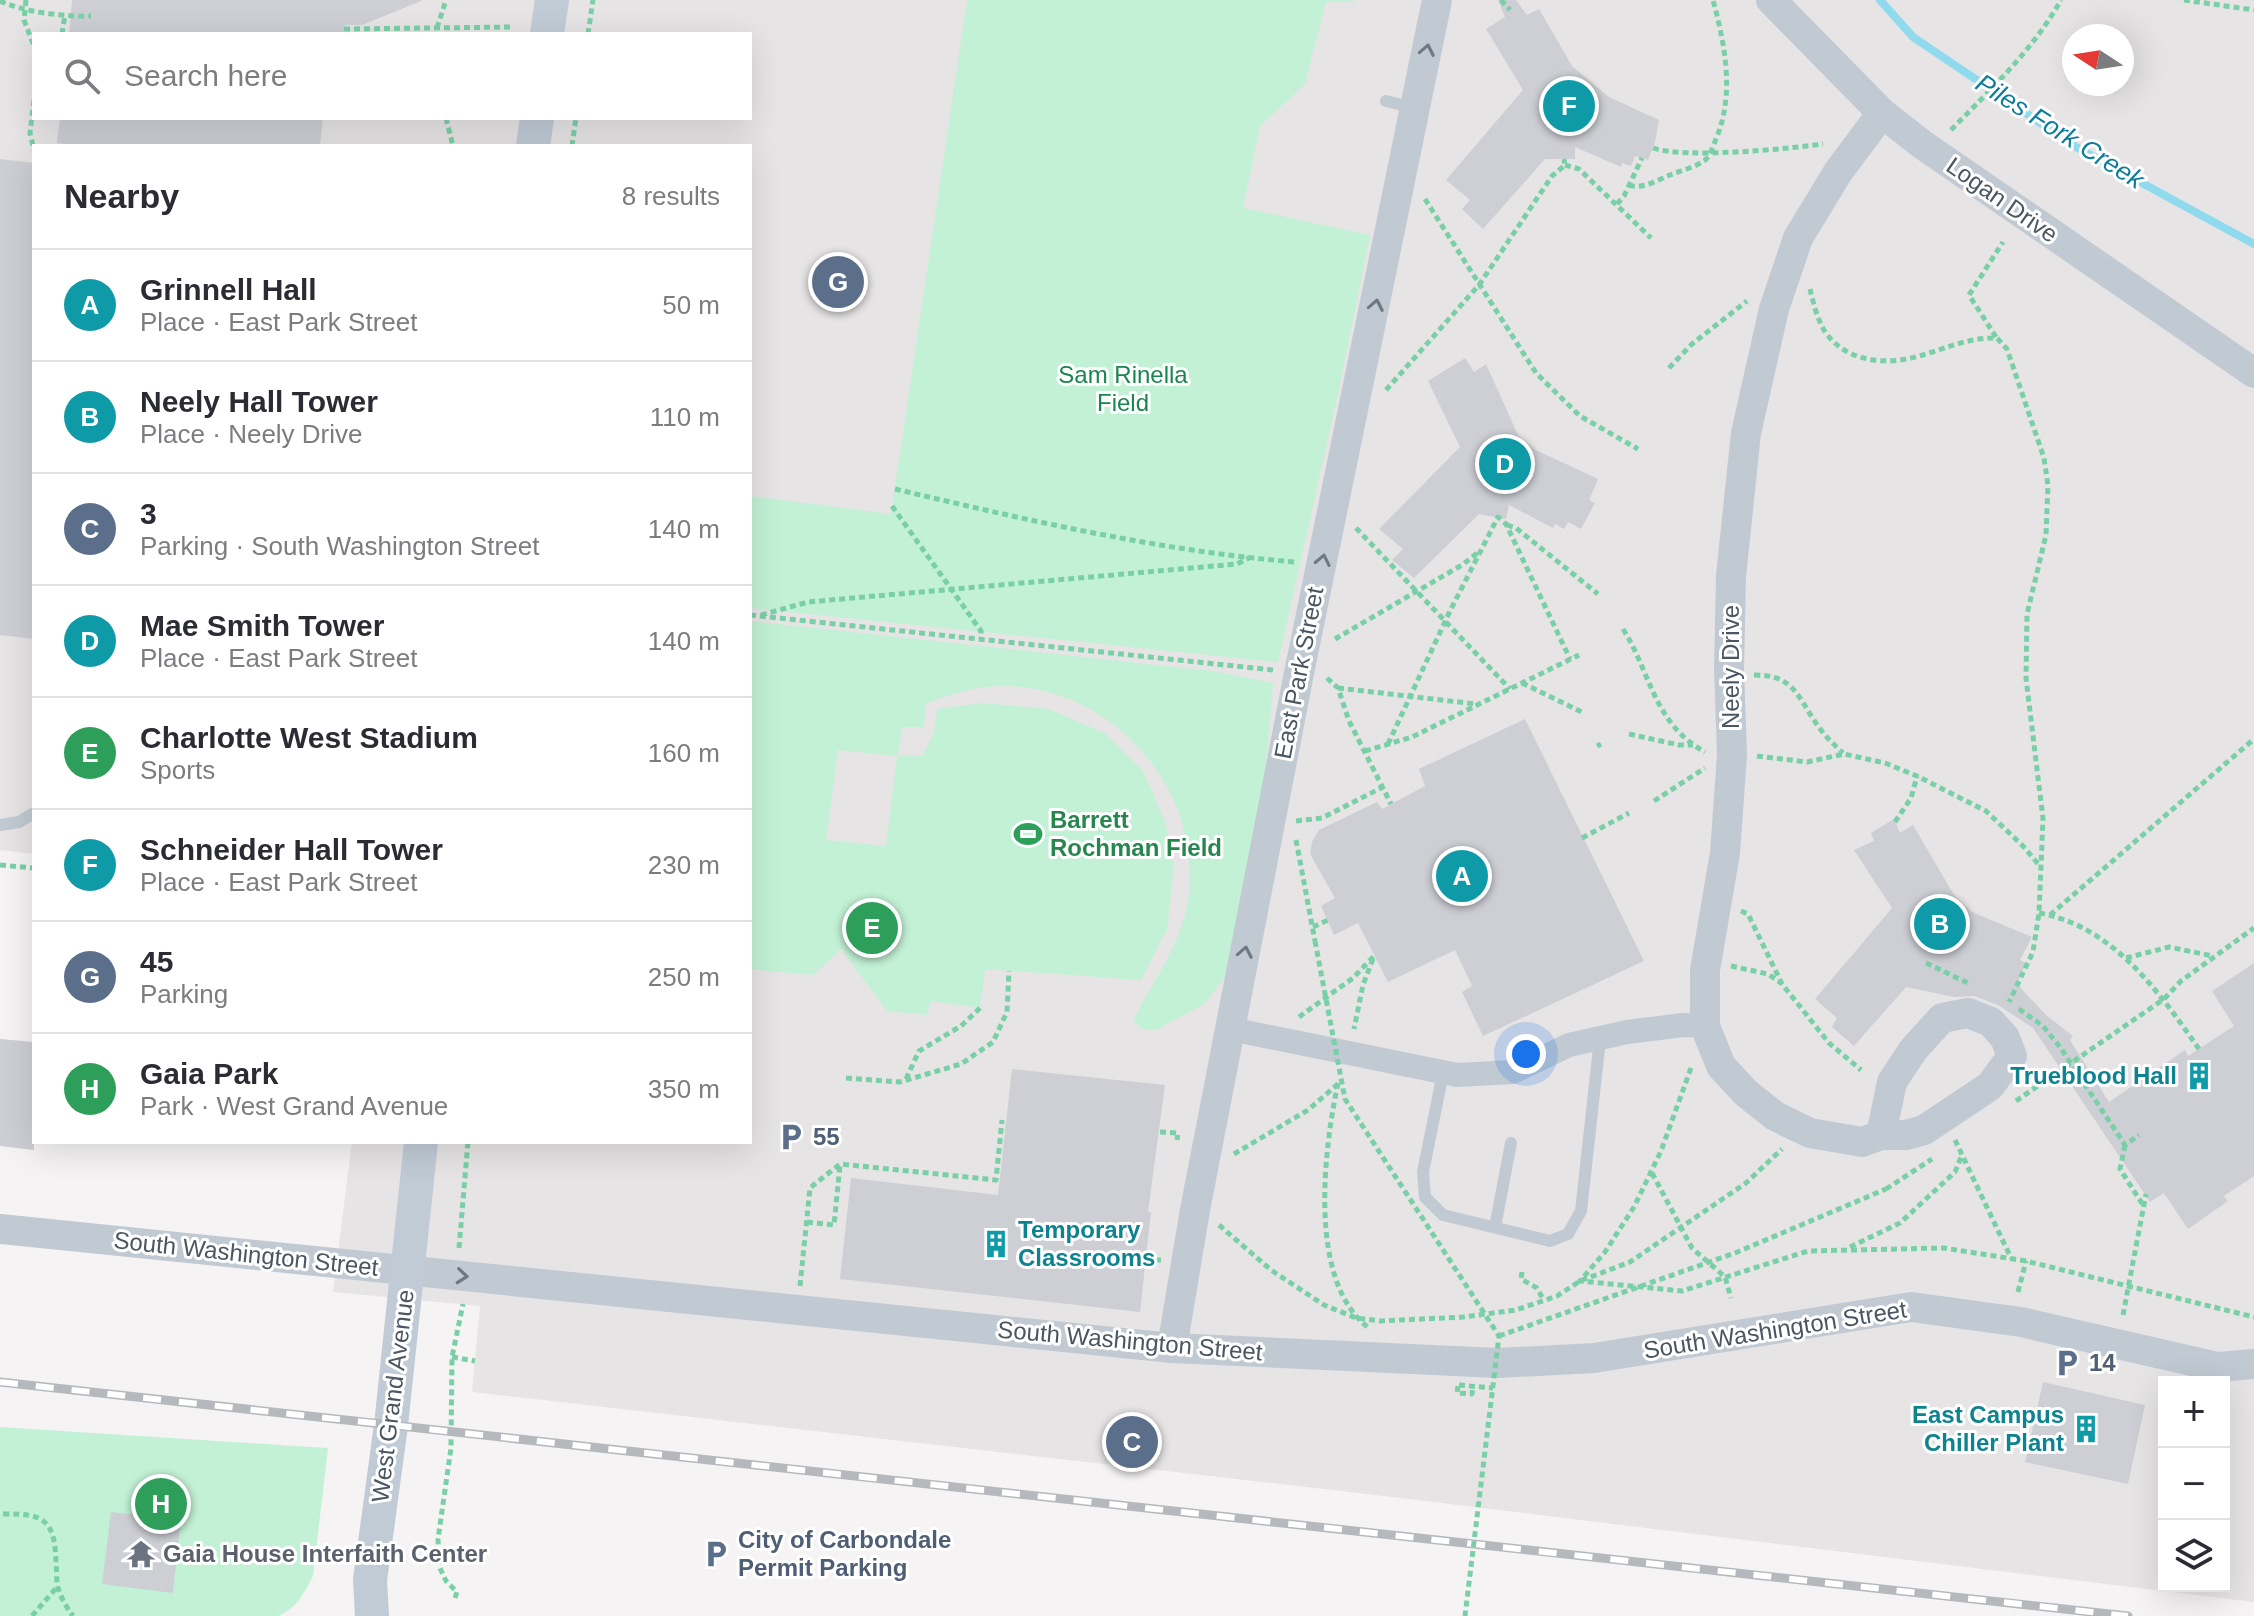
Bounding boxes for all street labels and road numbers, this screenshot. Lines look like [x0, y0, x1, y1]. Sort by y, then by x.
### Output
street label: Logan Drive [1942, 151, 2063, 248]
street label: East Park Street [1269, 584, 1328, 761]
street label: Neely Drive [1717, 605, 1744, 729]
street label: South Washington Street [112, 1226, 380, 1281]
street label: West Grand Avenue [366, 1288, 419, 1504]
street label: South Washington Street [1641, 1295, 1909, 1364]
street label: South Washington Street [996, 1315, 1264, 1366]

